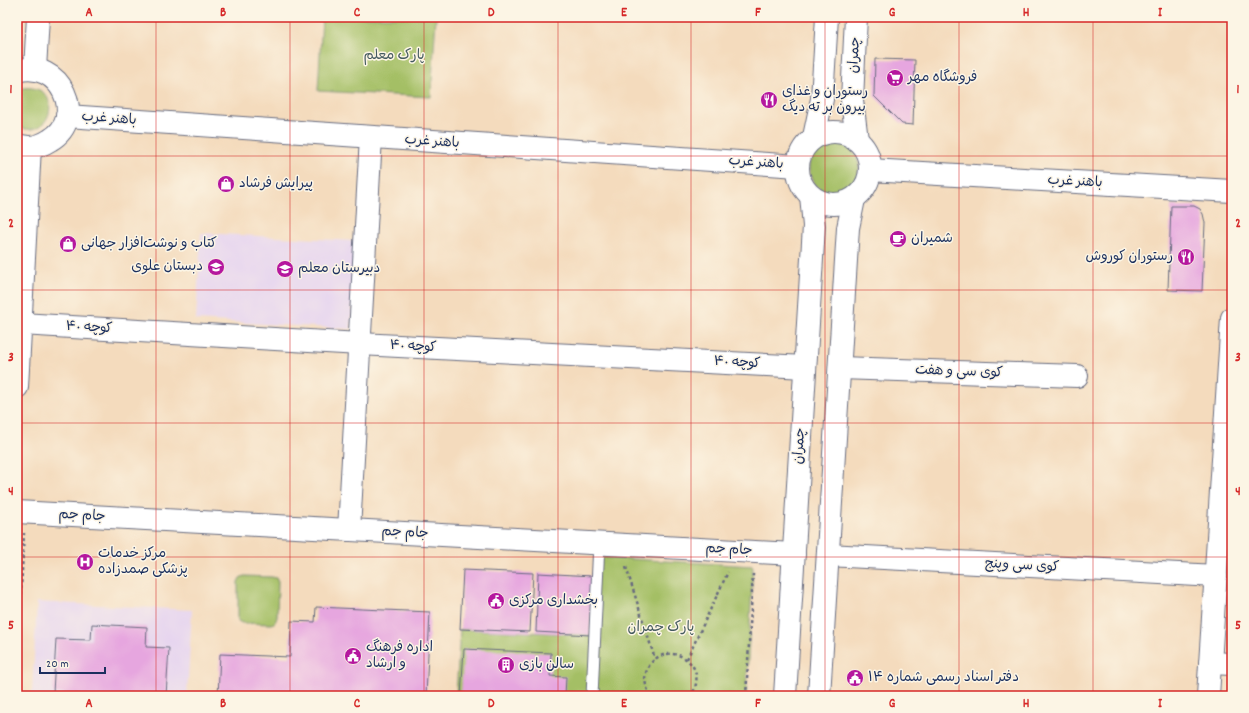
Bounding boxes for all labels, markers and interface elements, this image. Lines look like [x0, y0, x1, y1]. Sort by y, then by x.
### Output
text: A [85, 4, 93, 23]
text: B [220, 4, 226, 23]
text: C [354, 4, 361, 23]
text: D [488, 4, 495, 23]
text: E [621, 4, 628, 23]
text: F [755, 4, 761, 23]
text: G [889, 4, 896, 23]
text: H [1023, 4, 1030, 23]
text: I [1158, 4, 1163, 23]
street label: چمران [844, 36, 866, 74]
park label: پارک معلم [363, 46, 425, 66]
supermarket icon: فروشگاه مهر [885, 68, 905, 88]
place label: فروشگاه مهر [907, 68, 977, 88]
text: 1 [10, 81, 13, 100]
text: 1 [1237, 81, 1240, 100]
place label: رستوران و غذای بیرون بر ته دیگ [782, 82, 868, 118]
restaurant icon: رستوران و غذای بیرون بر ته دیگ [759, 90, 779, 110]
street label: باهنر غرب [81, 107, 137, 131]
street label: باهنر غرب [404, 130, 460, 154]
street label: باهنر غرب [728, 151, 784, 175]
street label: باهنر غرب [1047, 171, 1103, 193]
shop icon: پیرایش فرشاد [216, 174, 236, 194]
place label: پیرایش فرشاد [239, 174, 313, 194]
text: 2 [8, 215, 14, 234]
text: 2 [1235, 215, 1241, 234]
cafe icon: شمیران [888, 229, 908, 249]
place label: شمیران [911, 229, 953, 249]
shop icon: کتاب و نوشت‌افزار جهانی [58, 234, 78, 254]
place label: کتاب و نوشت‌افزار جهانی [81, 234, 217, 254]
place label: رستوران کوروش [1085, 247, 1173, 267]
restaurant icon: رستوران کوروش [1176, 247, 1196, 267]
place label: دبستان علوی [131, 257, 203, 277]
school or university icon: دبستان علوی [206, 257, 226, 277]
school or university icon: دبیرستان معلم [275, 259, 295, 279]
place label: دبیرستان معلم [298, 259, 380, 279]
street label: کوچه ۴۰ [65, 317, 113, 339]
street label: کوچه ۴۰ [389, 336, 437, 358]
text: 3 [8, 349, 14, 368]
text: 3 [1235, 349, 1241, 368]
street label: کوچه ۴۰ [713, 352, 761, 374]
street label: کوی سی و هفت [915, 360, 1003, 384]
street label: چمران [789, 427, 811, 465]
text: 4 [8, 483, 14, 502]
text: 4 [1235, 483, 1241, 502]
street label: جام جم [58, 505, 106, 527]
street label: جام جم [381, 522, 429, 544]
street label: جام جم [705, 539, 753, 561]
place label: مرکز خدمات پزشکی صمدزاده [98, 544, 188, 580]
hospital icon: مرکز خدمات پزشکی صمدزاده [75, 552, 95, 572]
street label: کوی سی وپنج [984, 554, 1060, 578]
public building icon: بخشداری مرکزی [486, 591, 506, 611]
place label: بخشداری مرکزی [509, 591, 598, 611]
text: 5 [8, 617, 14, 636]
text: 5 [1235, 617, 1241, 636]
park label: پارک چمران [628, 618, 694, 638]
place label: اداره فرهنگ و ارشاد [366, 638, 433, 674]
public building icon: اداره فرهنگ و ارشاد [343, 646, 363, 666]
scale bar [40, 649, 105, 675]
building icon: سالن بازی [496, 655, 516, 675]
place label: سالن بازی [519, 655, 574, 675]
text: 20 m [46, 656, 69, 673]
public building icon: دفتر اسناد رسمی شماره ۱۴ [845, 668, 865, 688]
place label: دفتر اسناد رسمی شماره ۱۴ [868, 668, 1019, 688]
text: A [85, 695, 93, 713]
text: B [220, 695, 226, 713]
text: C [354, 695, 361, 713]
text: D [488, 695, 495, 713]
text: E [621, 695, 628, 713]
text: F [755, 695, 761, 713]
text: G [889, 695, 896, 713]
text: H [1023, 695, 1030, 713]
text: I [1158, 695, 1163, 713]

